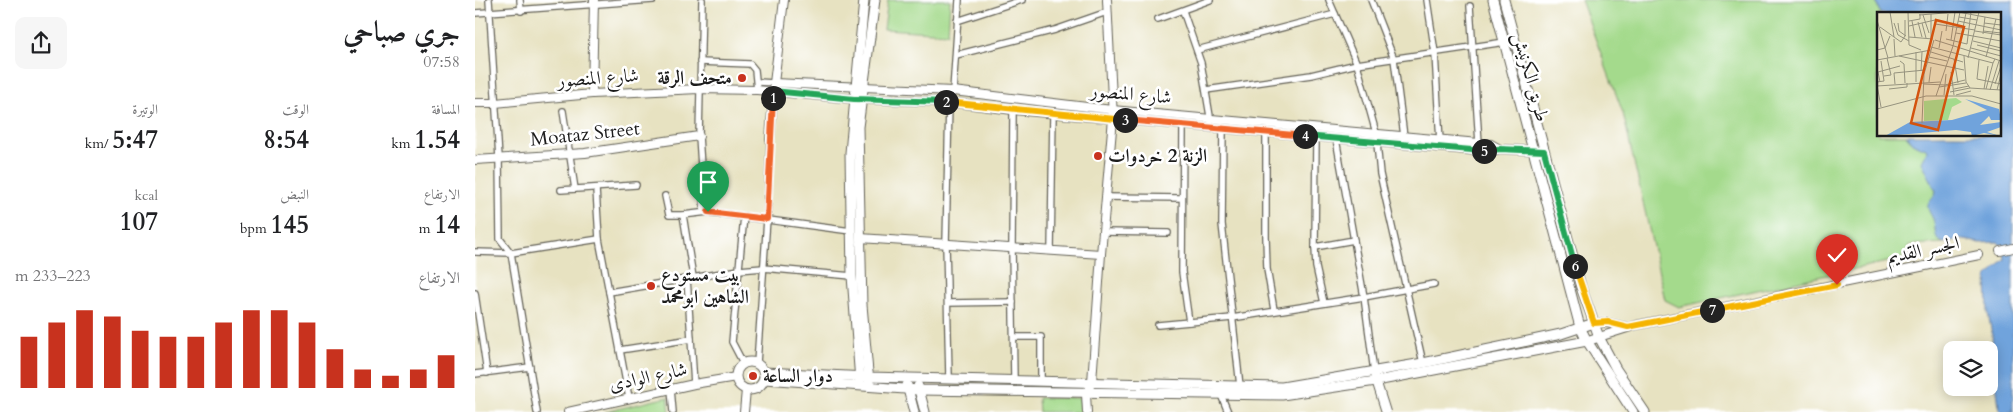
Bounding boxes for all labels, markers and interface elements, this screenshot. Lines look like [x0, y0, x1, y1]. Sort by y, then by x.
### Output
inset map [1877, 12, 2001, 136]
text: جري صباحي [343, 13, 460, 51]
button: share [15, 17, 67, 69]
street label: طريق الكرنيش [1507, 29, 1555, 125]
text: 07:58 [423, 51, 460, 73]
street label: شارع المنصور [554, 62, 640, 96]
place label: متحف الرقة [658, 65, 732, 91]
marker: متحف الرقة [736, 72, 748, 84]
street label: شارع المنصور [1087, 77, 1173, 112]
pin: 1 [761, 86, 785, 110]
text: 1 [770, 89, 777, 108]
pin: 2 [933, 90, 959, 114]
text: 2 [943, 93, 950, 112]
text: الوتيرة [132, 100, 158, 119]
text: الوقت [282, 100, 309, 119]
text: المسافة [431, 100, 460, 119]
pin: 3 [1113, 108, 1137, 132]
text: 3 [1122, 111, 1129, 130]
street label: Moataz Street [529, 115, 641, 153]
text: 5:47 [112, 123, 158, 157]
text: 8:54 [263, 123, 309, 157]
text: 1.54 [414, 123, 460, 157]
pin: 4 [1293, 124, 1317, 148]
text: 4 [1302, 127, 1309, 146]
text: /km [85, 134, 112, 153]
text: km [391, 134, 414, 153]
pin: 5 [1471, 138, 1497, 164]
text: 5 [1481, 142, 1488, 161]
place label: الزنة 2 خردوات [1108, 143, 1207, 169]
marker: الزنة 2 خردوات [1092, 150, 1104, 162]
pin [687, 161, 729, 212]
icon: arrive [694, 168, 722, 196]
text: النبض [280, 185, 309, 204]
text: الارتفاع [424, 185, 460, 204]
text: kcal [135, 186, 158, 205]
text: 107 [120, 205, 158, 239]
text: 145 [271, 208, 309, 242]
text: 14 [434, 208, 460, 242]
text: bpm [240, 219, 271, 238]
text: m [419, 219, 434, 238]
street label: الجسر القديم [1884, 230, 1962, 273]
pin [1816, 234, 1858, 285]
icon: check [1823, 241, 1851, 269]
pin: 6 [1563, 254, 1587, 278]
text: 6 [1572, 257, 1579, 276]
place label: بيت مستودع الشاهين ابومحمد [661, 262, 749, 310]
text: 223–233 m [15, 265, 91, 287]
text: الارتفاع [418, 267, 460, 289]
marker: بيت مستودع الشاهين ابومحمد [645, 280, 657, 292]
pin: 7 [1699, 298, 1725, 322]
text: 7 [1709, 301, 1716, 320]
map controls [1943, 341, 1998, 396]
button: layers [1943, 341, 1998, 396]
street label: شارع الوادى [607, 356, 690, 400]
place label: دوار الساعة [763, 363, 833, 389]
marker: دوار الساعة [747, 370, 759, 382]

